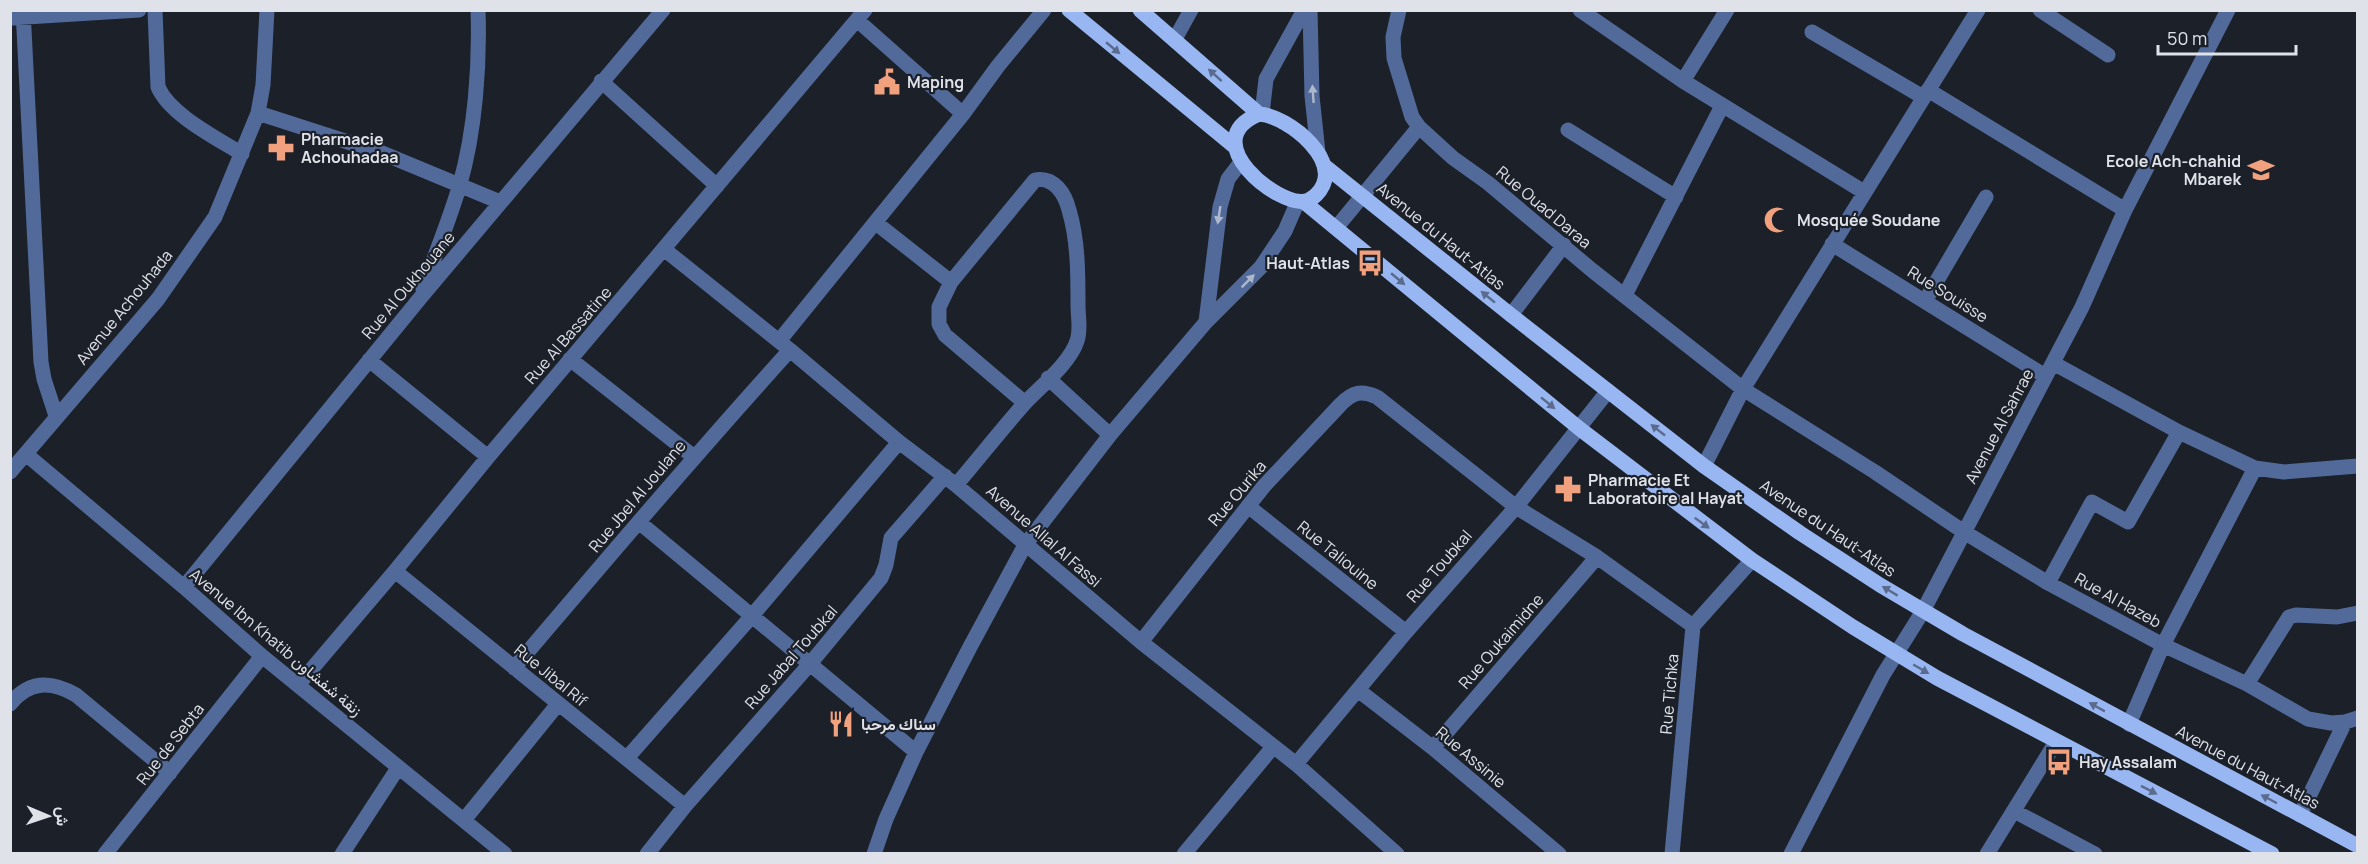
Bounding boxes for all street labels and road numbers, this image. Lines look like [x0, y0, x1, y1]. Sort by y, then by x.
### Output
street label: Rue Ouad Daraa [1492, 161, 1596, 253]
street label: Avenue du Haut-Atlas [1372, 177, 1510, 295]
street label: Rue Al Oukhouane [356, 226, 460, 344]
street label: Avenue Achouhada [71, 245, 177, 369]
street label: Rue Souisse [1904, 261, 1992, 327]
street label: Rue Al Bassatine [519, 282, 617, 388]
street label: Avenue Al Sahrae [1959, 365, 2039, 487]
street label: Rue Jbel Al Joulane [584, 435, 690, 557]
street label: Rue Ourika [1203, 455, 1271, 531]
street label: Avenue du Haut-Atlas [1756, 474, 1900, 582]
street label: Avenue Allal Al Fassi [982, 480, 1106, 592]
street label: Rue Taliouine [1293, 515, 1383, 595]
street label: Rue Toubkal [1401, 525, 1477, 607]
street label: Avenue Ibn Khatib زنقة شفشاون [185, 563, 367, 721]
street label: Rue Al Hazeb [2071, 567, 2165, 633]
street label: Rue Oukaimidne [1454, 589, 1548, 693]
street label: Rue Jabal Toubkal [740, 600, 842, 714]
street label: Rue Jibal Rif [510, 639, 592, 711]
street label: Rue Tichka [1655, 653, 1683, 735]
street label: Rue de Sebta [131, 699, 209, 789]
street label: Avenue du Haut-Atlas [2172, 720, 2324, 814]
street label: Rue Assinie [1431, 721, 1511, 793]

